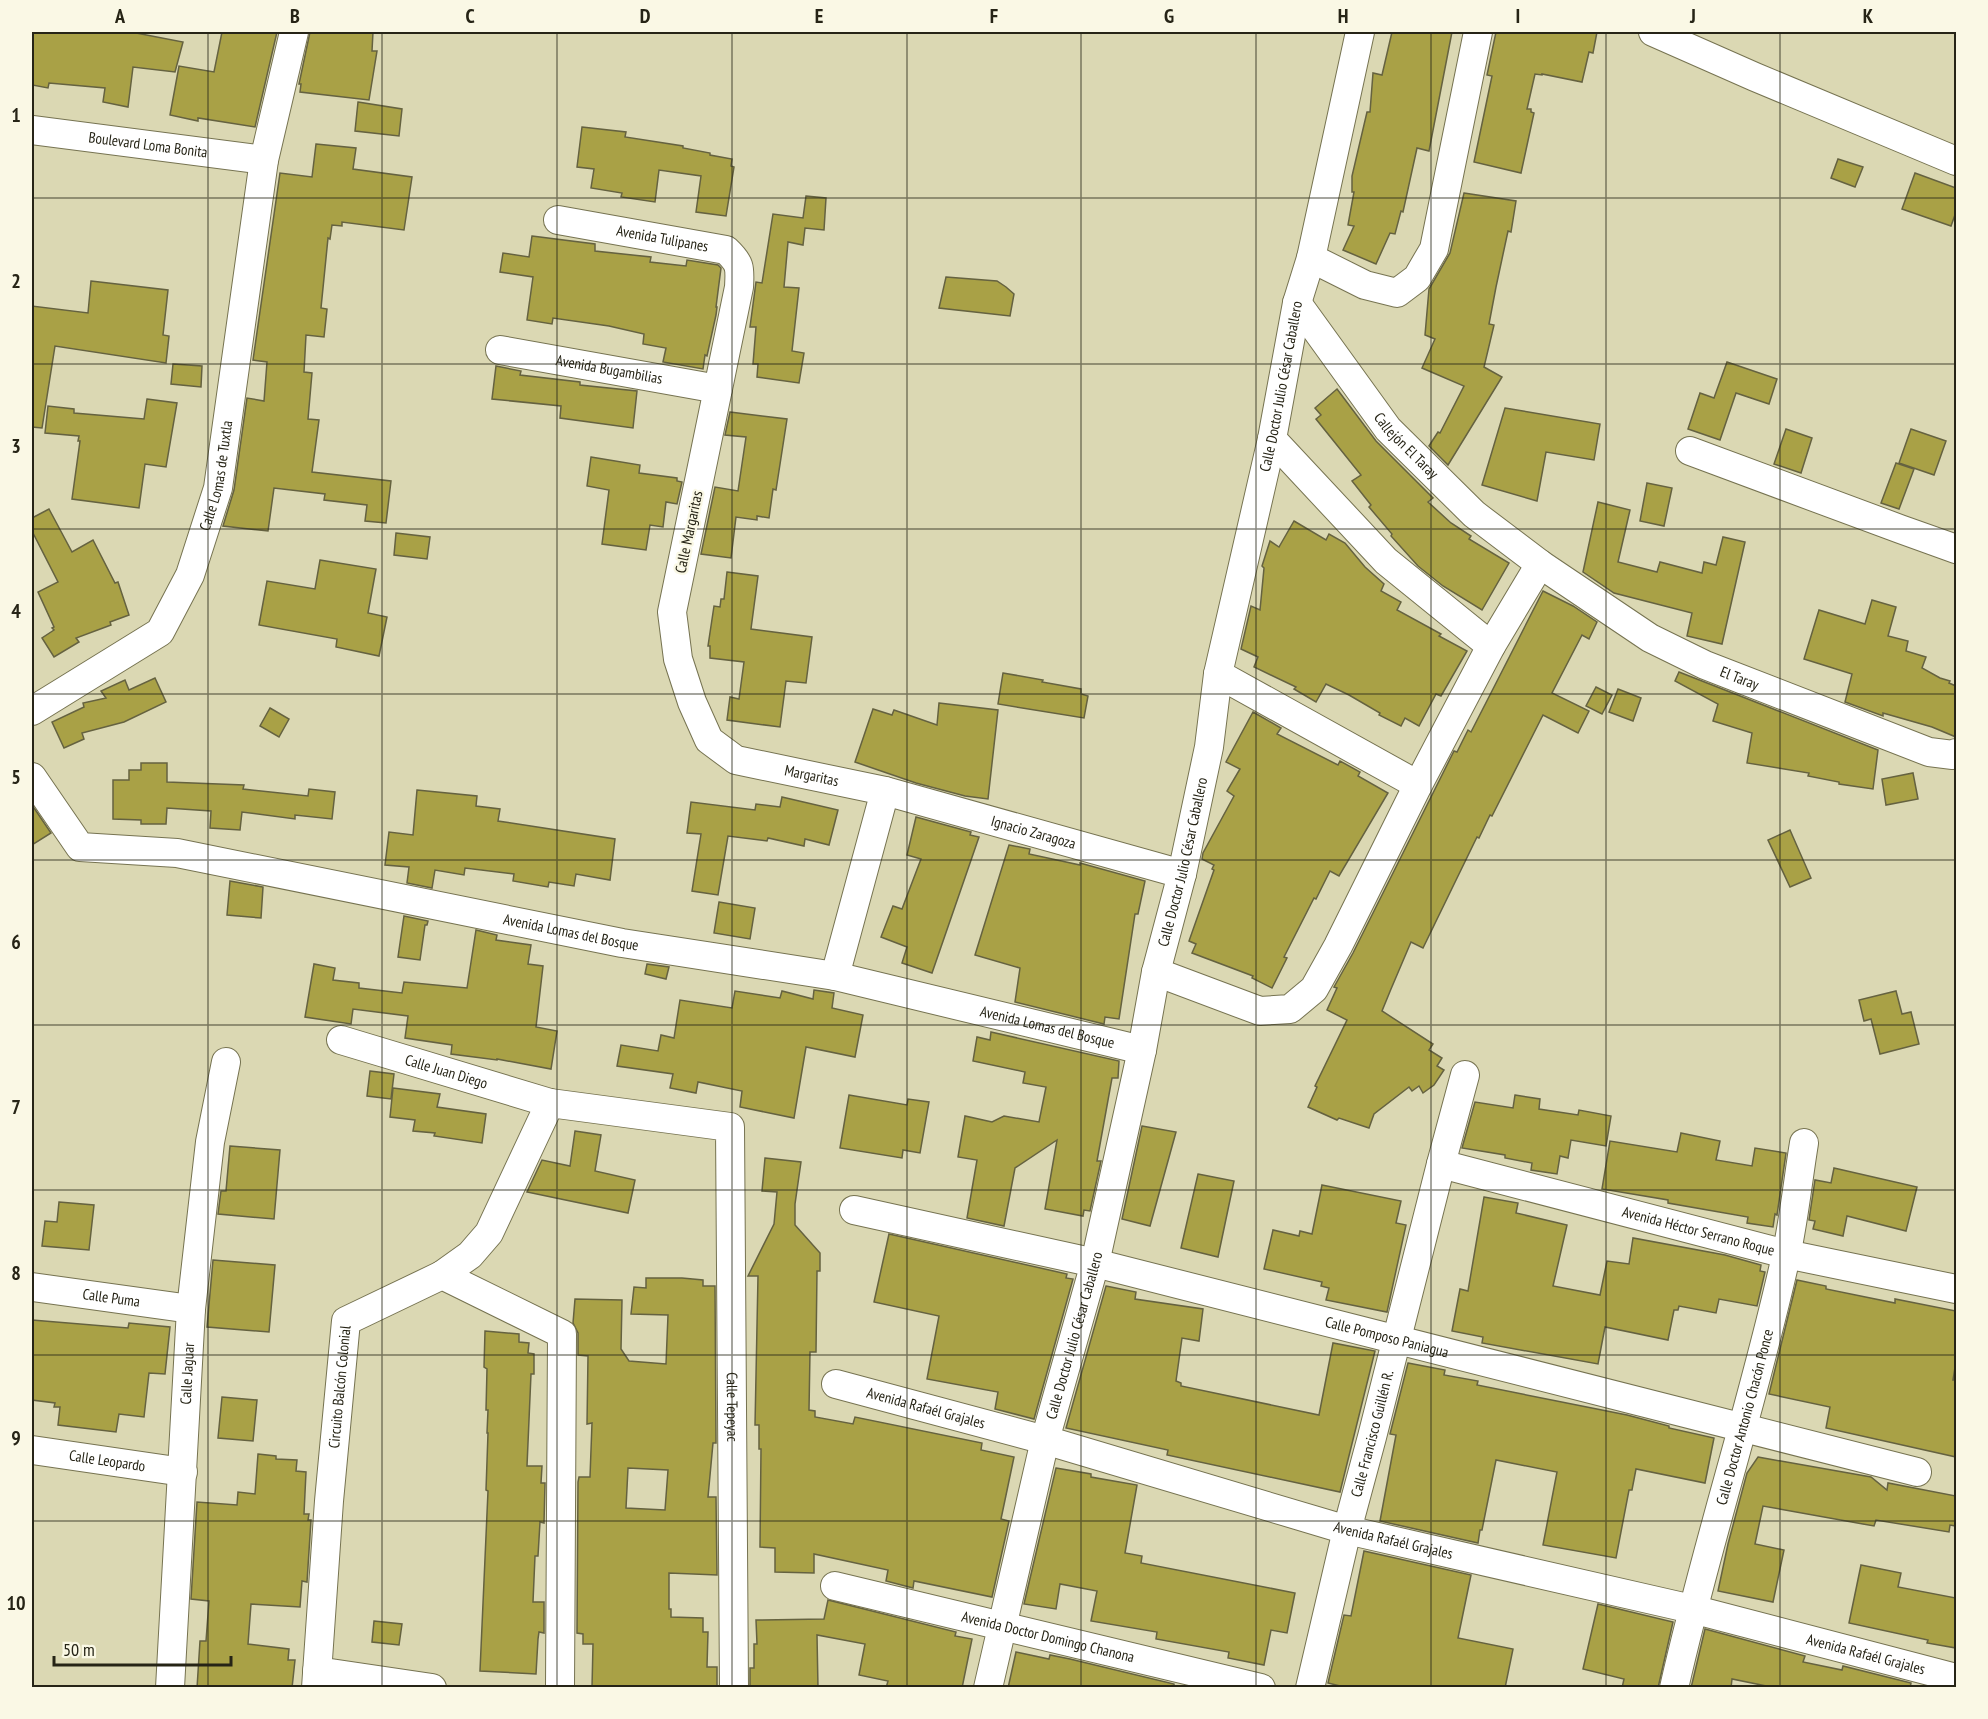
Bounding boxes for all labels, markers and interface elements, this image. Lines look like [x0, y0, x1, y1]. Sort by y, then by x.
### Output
text: A [114, 3, 126, 29]
text: B [290, 3, 300, 29]
text: C [465, 3, 475, 29]
text: D [640, 3, 651, 29]
text: E [815, 3, 823, 29]
text: F [990, 3, 998, 29]
text: G [1164, 3, 1174, 29]
text: H [1338, 3, 1348, 29]
text: I [1516, 3, 1520, 29]
text: J [1689, 3, 1696, 29]
text: K [1863, 3, 1874, 29]
text: 1 [11, 102, 21, 128]
street label: Boulevard Loma Bonita [87, 127, 209, 162]
street label: Avenida Tulipanes [615, 221, 710, 256]
text: 2 [11, 268, 21, 294]
street label: Calle Doctor Julio César Caballero [1255, 300, 1306, 473]
street label: Avenida Bugambilias [555, 350, 664, 388]
street label: Callejón El Taray [1370, 408, 1443, 483]
street label: Calle Lomas de Tuxtla [195, 419, 236, 533]
text: 3 [11, 433, 21, 459]
street label: Calle Margaritas [671, 489, 707, 575]
text: 4 [11, 598, 21, 624]
street label: El Taray [1718, 662, 1762, 694]
street label: Margaritas [783, 760, 840, 790]
text: 5 [11, 764, 21, 790]
street label: Calle Doctor Julio César Caballero [1153, 776, 1211, 949]
street label: Ignacio Zaragoza [989, 811, 1078, 853]
street label: Avenida Lomas del Bosque [502, 909, 640, 954]
text: 6 [11, 929, 21, 955]
street label: Avenida Lomas del Bosque [978, 1001, 1117, 1052]
street label: Calle Juan Diego [403, 1050, 490, 1093]
text: 7 [11, 1094, 21, 1120]
street label: Avenida Héctor Serrano Roque [1620, 1202, 1777, 1260]
street label: Calle Doctor Julio César Caballero [1041, 1250, 1106, 1421]
text: 8 [11, 1260, 21, 1286]
street label: Calle Puma [81, 1284, 141, 1311]
street label: Calle Pomposo Paniagua [1323, 1312, 1451, 1362]
street label: Circuito Balcón Colonial [324, 1324, 355, 1449]
street label: Calle Doctor Antonio Chacón Ponce [1712, 1327, 1777, 1507]
street label: Calle Jaguar [176, 1341, 198, 1405]
street label: Calle Francisco Guillén R. [1346, 1368, 1398, 1499]
street label: Calle Tepeyac [723, 1372, 742, 1443]
street label: Avenida Rafaél Grajales [865, 1383, 987, 1433]
text: 9 [11, 1425, 21, 1451]
street label: Calle Leopardo [68, 1446, 147, 1475]
street label: Avenida Rafaél Grajales [1332, 1517, 1455, 1563]
text: 10 [6, 1590, 26, 1616]
street label: Avenida Doctor Domingo Chanona [960, 1607, 1136, 1666]
scale bar [54, 1629, 231, 1667]
street label: Avenida Rafaél Grajales [1805, 1629, 1927, 1679]
text: 50 m [63, 1638, 95, 1661]

